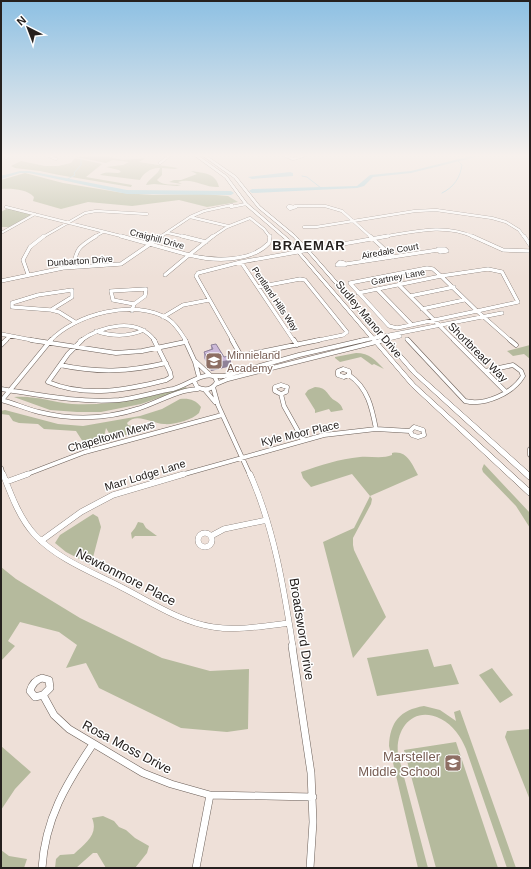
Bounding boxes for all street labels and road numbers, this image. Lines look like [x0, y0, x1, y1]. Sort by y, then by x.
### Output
street label: Craighill Drive [129, 227, 185, 251]
street label: Airedale Court [361, 241, 420, 261]
street label: Dunbarton Drive [47, 254, 113, 268]
street label: Pentland Hills Way [250, 265, 300, 333]
street label: Gartney Lane [370, 267, 426, 287]
street label: Sudley Manor Drive [333, 278, 405, 360]
street label: Shortbread Way [446, 320, 511, 385]
street label: Chapeltown Mews [66, 418, 156, 454]
street label: Kyle Moor Place [260, 418, 340, 448]
street label: Marr Lodge Lane [103, 457, 187, 493]
street label: Newtonmore Place [74, 545, 178, 609]
street label: Broadsword Drive [287, 577, 317, 681]
street label: Rosa Moss Drive [80, 717, 174, 777]

